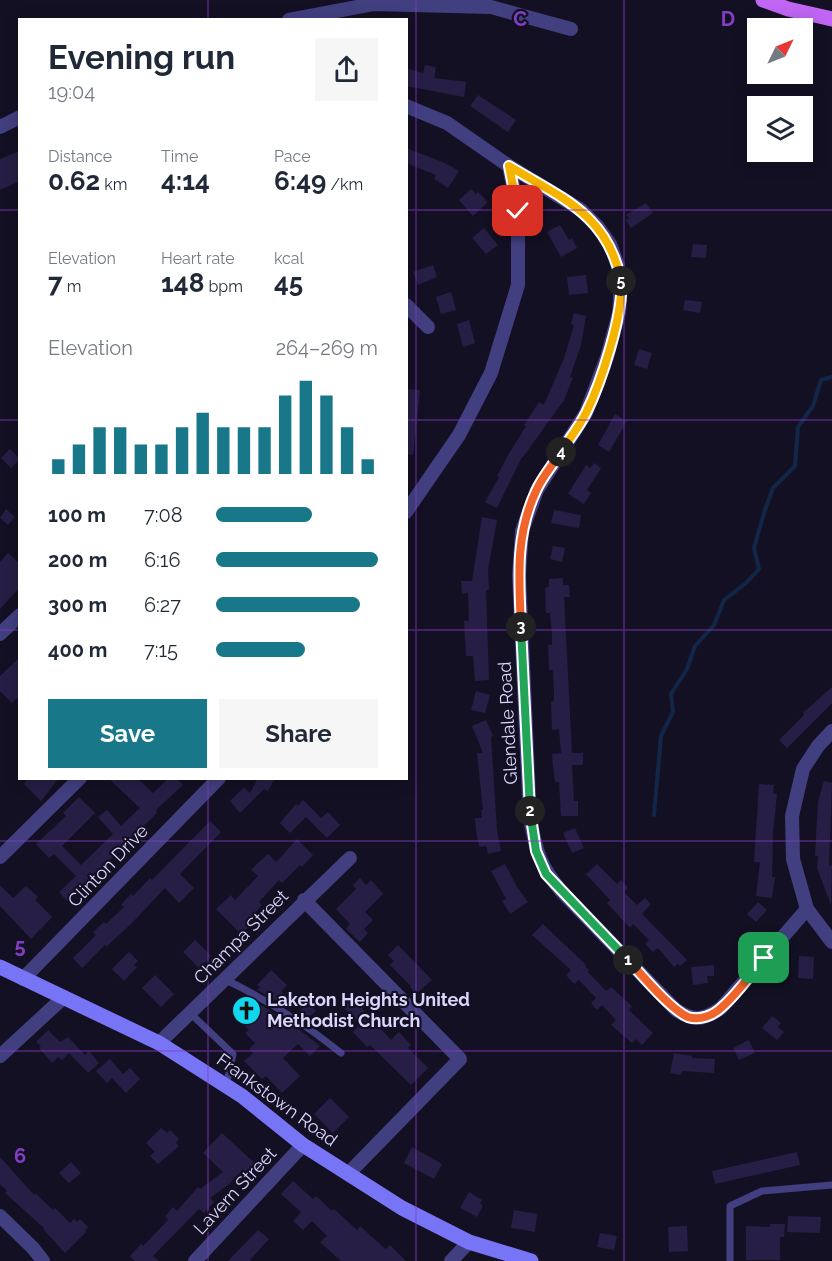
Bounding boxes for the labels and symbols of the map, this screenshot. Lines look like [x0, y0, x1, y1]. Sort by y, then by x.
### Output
text: C [513, 7, 527, 31]
text: D [721, 7, 735, 31]
north arrow [747, 18, 813, 84]
pin [492, 185, 543, 236]
pin: 5 [606, 266, 636, 296]
pin: 4 [546, 437, 576, 467]
pin: 3 [506, 612, 536, 642]
street label: Glendale Road [494, 661, 521, 785]
pin: 2 [515, 796, 545, 826]
street label: Clinton Drive [63, 820, 152, 911]
street label: Champa Street [189, 885, 292, 988]
pin [738, 932, 789, 983]
text: 5 [14, 934, 26, 958]
pin: 1 [613, 945, 643, 975]
place label: Laketon Heights United Methodist Church [267, 989, 470, 1031]
church icon: Laketon Heights United Methodist Church [230, 994, 262, 1026]
street label: Frankstown Road [213, 1049, 342, 1150]
street label: Lavern Street [189, 1143, 280, 1238]
text: 6 [14, 1144, 26, 1168]

